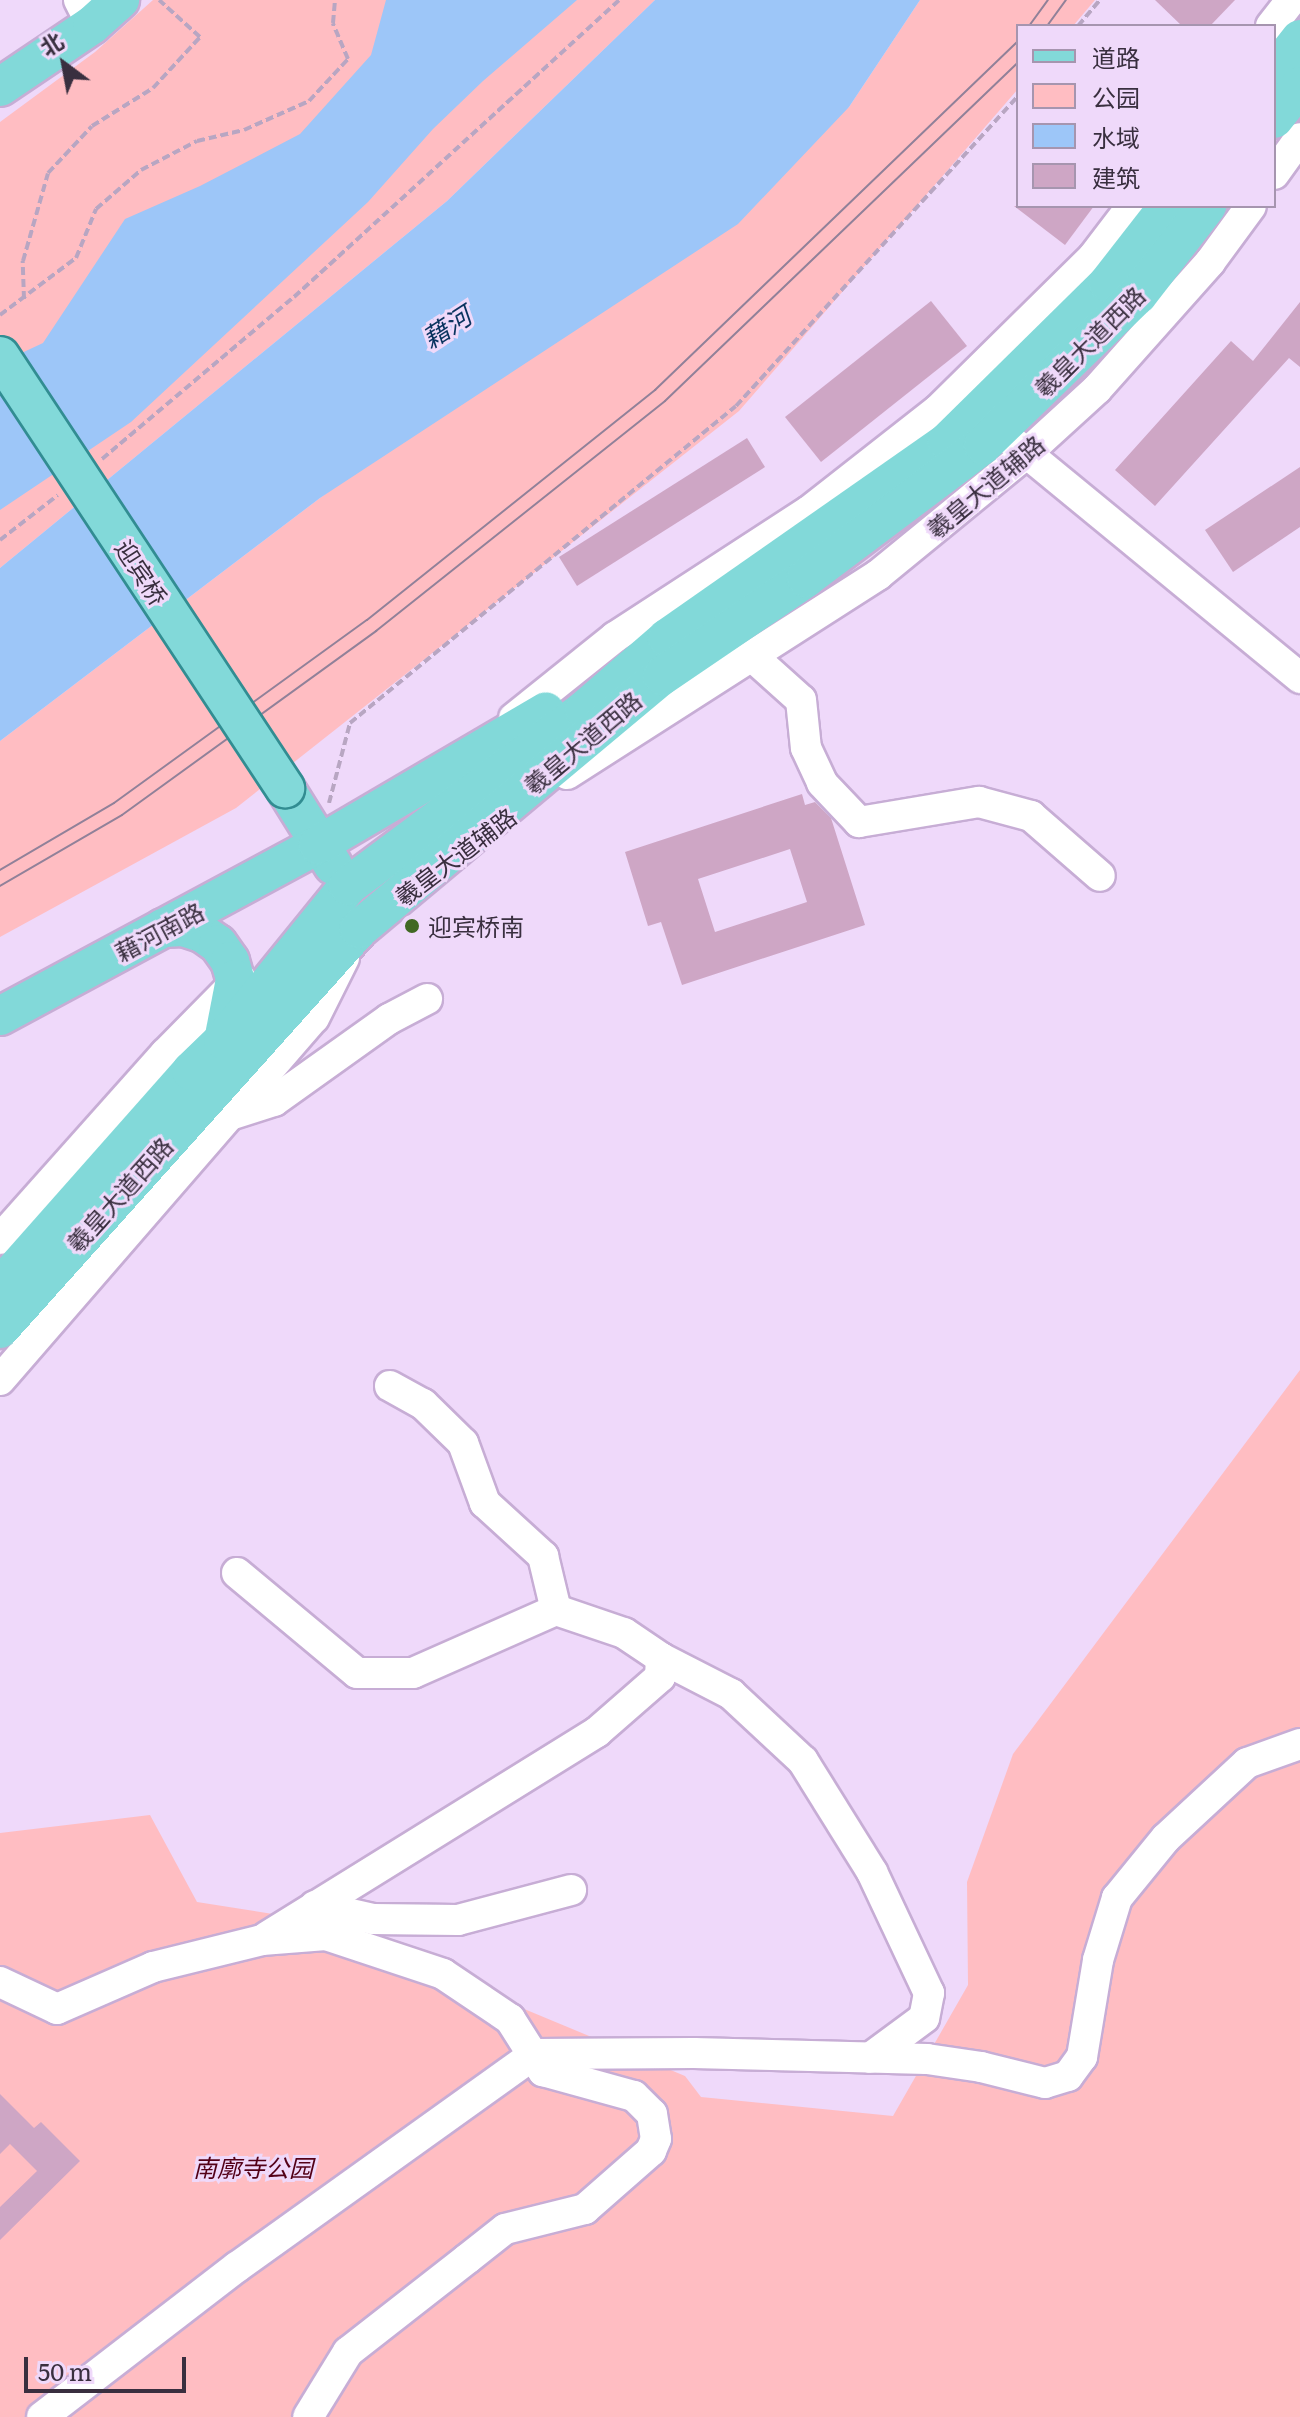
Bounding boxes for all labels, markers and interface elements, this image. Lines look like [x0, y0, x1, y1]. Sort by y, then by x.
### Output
text: 北 [33, 23, 69, 63]
north arrow [24, 24, 104, 104]
legend [1016, 24, 1276, 208]
text: 道路 [1092, 39, 1140, 74]
text: 公园 [1092, 79, 1140, 114]
text: 水域 [1092, 119, 1140, 154]
text: 建筑 [1092, 159, 1140, 194]
street label: 羲皇大道西路 [1028, 280, 1150, 402]
water label: 藉河 [416, 299, 476, 353]
street label: 羲皇大道辅路 [921, 429, 1049, 543]
street label: 迎宾桥 [110, 534, 174, 610]
street label: 羲皇大道西路 [518, 685, 646, 799]
street label: 羲皇大道辅路 [389, 801, 521, 911]
street label: 藉河南路 [110, 896, 208, 966]
place label: 迎宾桥南 [428, 912, 524, 940]
marker: 迎宾桥南 [403, 917, 421, 935]
street label: 羲皇大道西路 [60, 1131, 178, 1257]
park label: 南廓寺公园 [193, 2153, 313, 2181]
scale bar [28, 2341, 190, 2391]
text: 50 m [38, 2353, 92, 2388]

